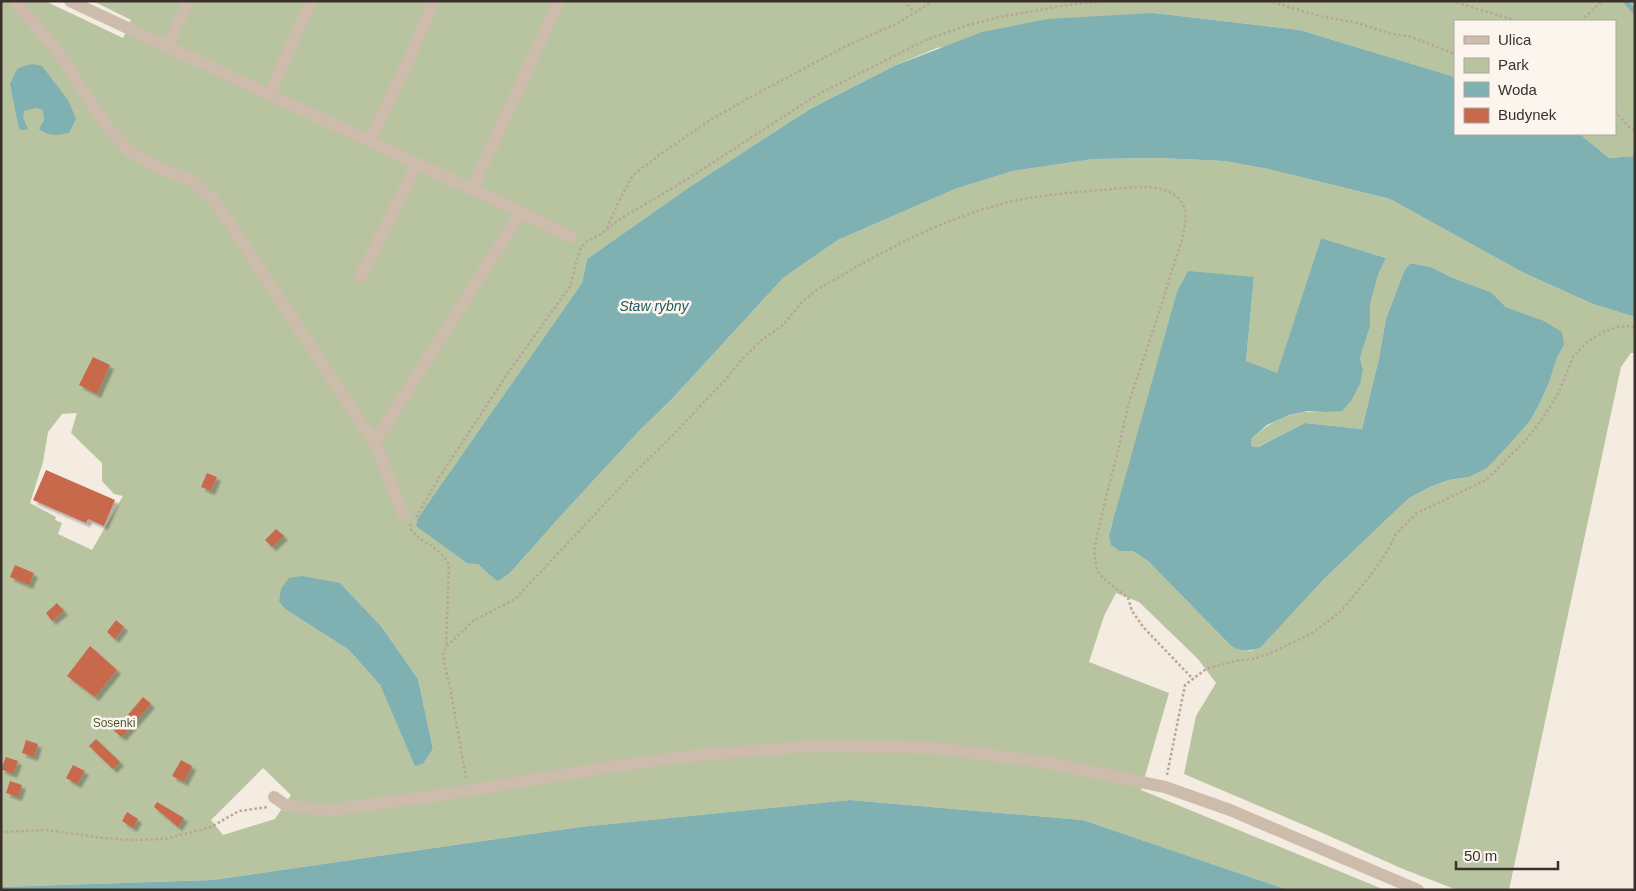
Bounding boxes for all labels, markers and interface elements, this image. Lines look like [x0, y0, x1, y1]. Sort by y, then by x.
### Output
legend [1454, 20, 1616, 135]
text: Ulica [1498, 31, 1532, 48]
text: Park [1498, 56, 1529, 73]
text: Woda [1498, 81, 1538, 98]
text: Budynek [1498, 106, 1557, 123]
water label: Staw rybny [619, 298, 690, 314]
park label: Sosenki [93, 716, 135, 730]
scale bar [1456, 838, 1558, 870]
text: 50 m [1464, 847, 1497, 864]

